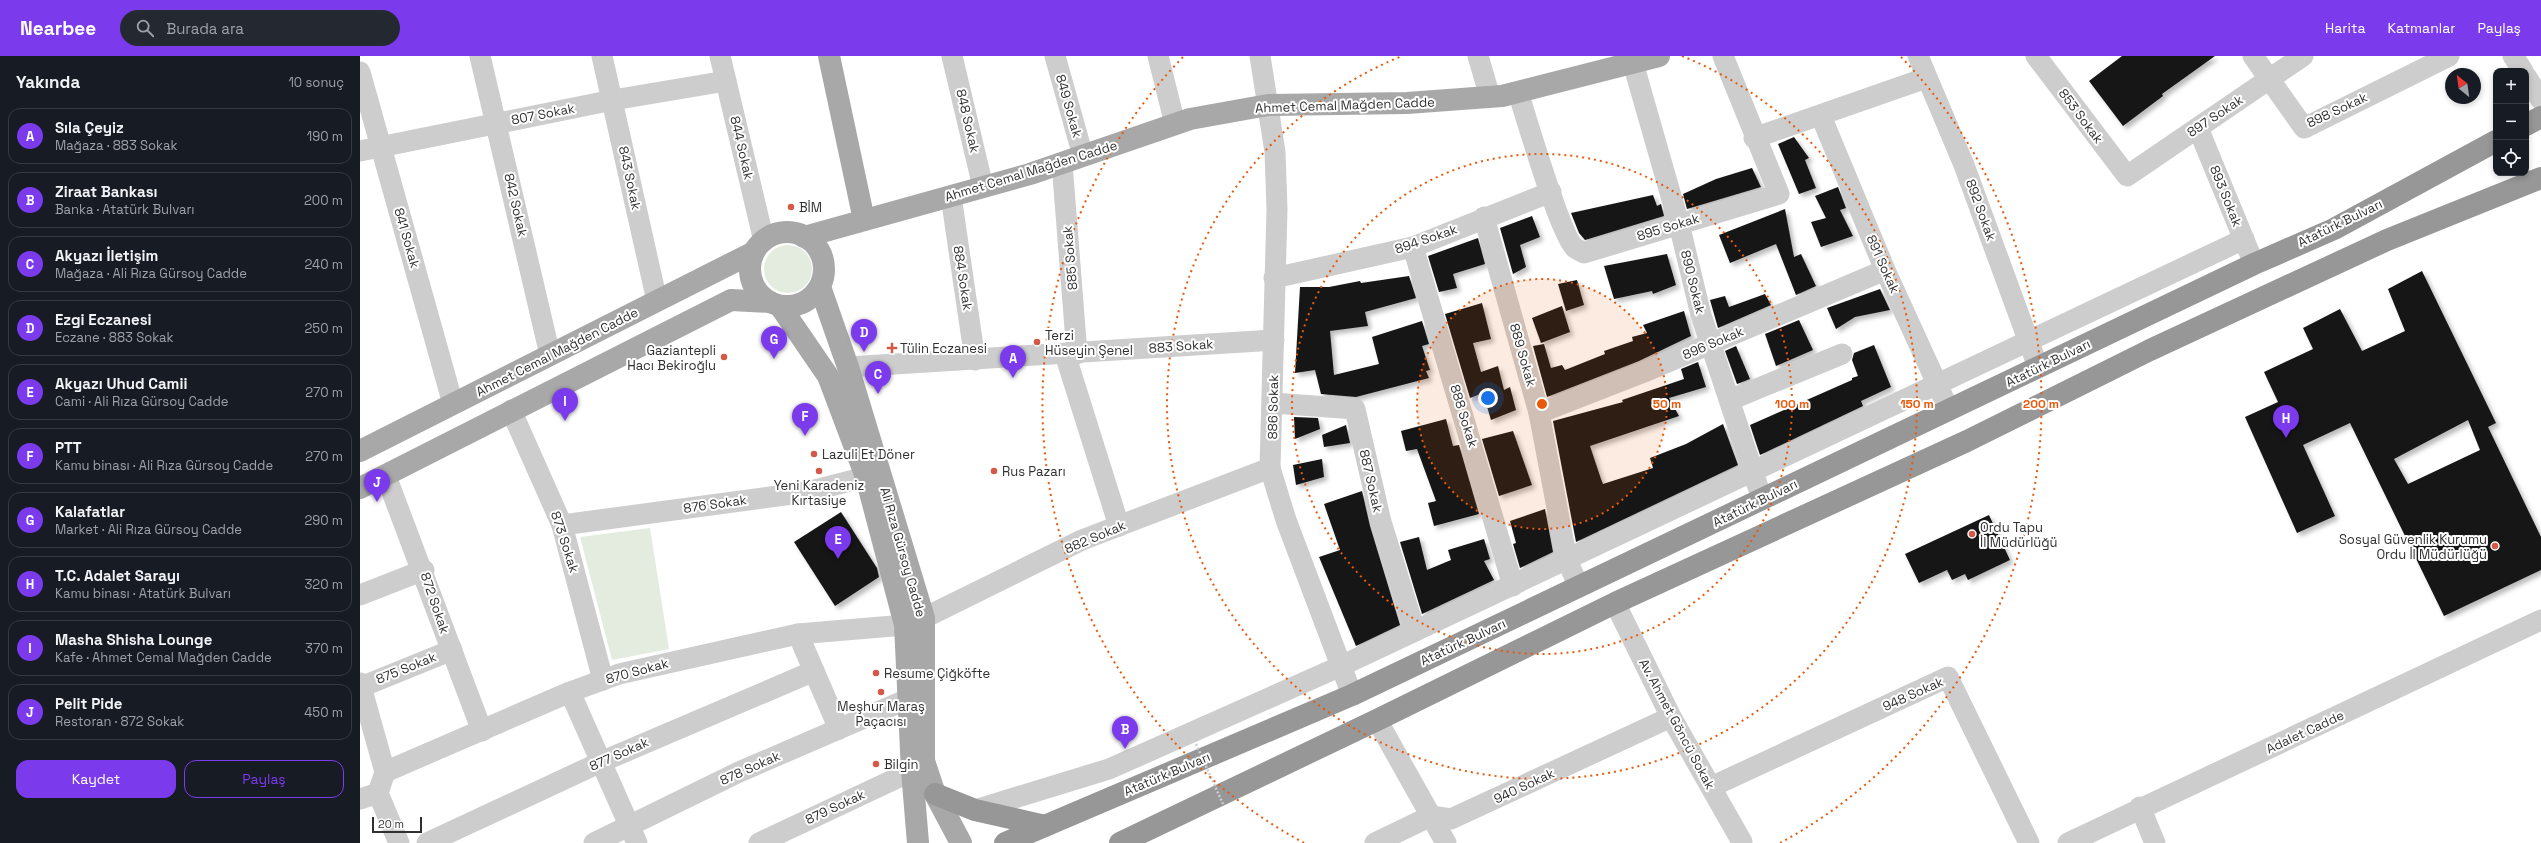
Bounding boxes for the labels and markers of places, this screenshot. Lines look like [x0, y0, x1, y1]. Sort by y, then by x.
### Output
place label: BİM [799, 199, 822, 216]
marker: BİM [786, 202, 796, 212]
pin: D [851, 319, 877, 352]
pin: G [761, 326, 787, 359]
place label: Terzi Hüseyin Şenel [1045, 327, 1133, 359]
marker: Terzi Hüseyin Şenel [1032, 337, 1042, 347]
place label: Tülin Eczanesi [900, 340, 987, 357]
place label: Gaziantepli Hacı Bekiroğlu [627, 342, 716, 374]
marker: Tülin Eczanesi [887, 343, 897, 353]
pin: A [1000, 345, 1026, 378]
marker: Gaziantepli Hacı Bekiroğlu [719, 352, 729, 362]
pin: C [865, 361, 891, 394]
pin: I [552, 388, 578, 421]
centre of rings [1535, 397, 1549, 411]
pin: F [792, 403, 818, 436]
pin: H [2273, 405, 2299, 438]
place label: Lazuli Et Döner [822, 446, 915, 463]
marker: Lazuli Et Döner [809, 449, 819, 459]
place label: Rus Pazarı [1002, 463, 1066, 480]
marker: Yeni Karadeniz Kırtasiye [814, 466, 824, 476]
marker: Rus Pazarı [989, 466, 999, 476]
pin: J [364, 469, 390, 502]
place label: Yeni Karadeniz Kırtasiye [774, 477, 864, 509]
place label: Ordu Tapu İl Müdürlüğü [1980, 519, 2058, 551]
pin: E [825, 526, 851, 559]
marker: Ordu Tapu İl Müdürlüğü [1967, 529, 1977, 539]
place label: Sosyal Güvenlik Kurumu Ordu İl Müdürlüğü [2339, 531, 2487, 563]
marker: Sosyal Güvenlik Kurumu Ordu İl Müdürlüğü [2490, 541, 2500, 551]
place label: Resume Çiğköfte [884, 665, 990, 682]
marker: Resume Çiğköfte [871, 668, 881, 678]
marker: Meşhur Maraş Paçacısı [876, 687, 886, 697]
place label: Meşhur Maraş Paçacısı [837, 698, 925, 730]
pin: B [1112, 716, 1138, 749]
place label: Bilgin [884, 756, 918, 773]
marker: Bilgin [871, 759, 881, 769]

